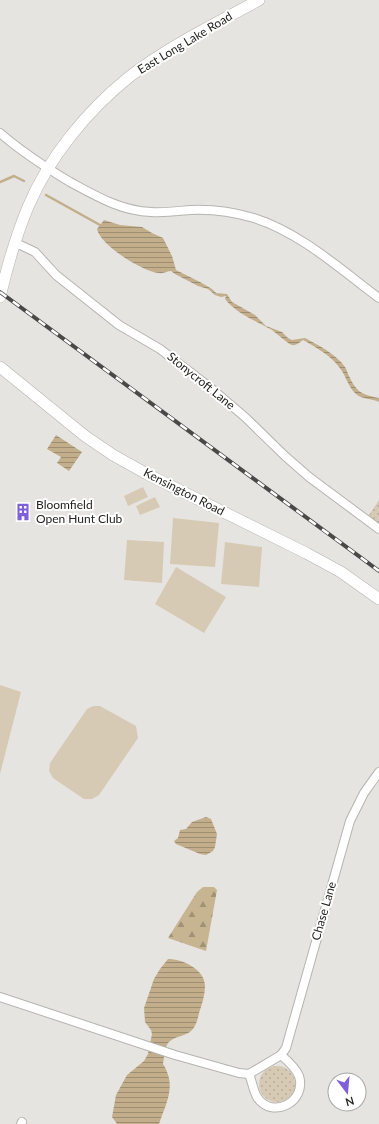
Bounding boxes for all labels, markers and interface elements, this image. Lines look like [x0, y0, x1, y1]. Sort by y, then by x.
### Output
street label: East Long Lake Road [135, 8, 235, 77]
street label: Stonycroft Lane [164, 349, 238, 413]
street label: Kensington Road [141, 465, 227, 518]
place label: Bloomfield Open Hunt Club [36, 497, 123, 526]
building icon: Bloomfield Open Hunt Club [13, 502, 33, 522]
street label: Chase Lane [308, 880, 339, 942]
north arrow [327, 1072, 367, 1112]
text: N [344, 1095, 356, 1110]

